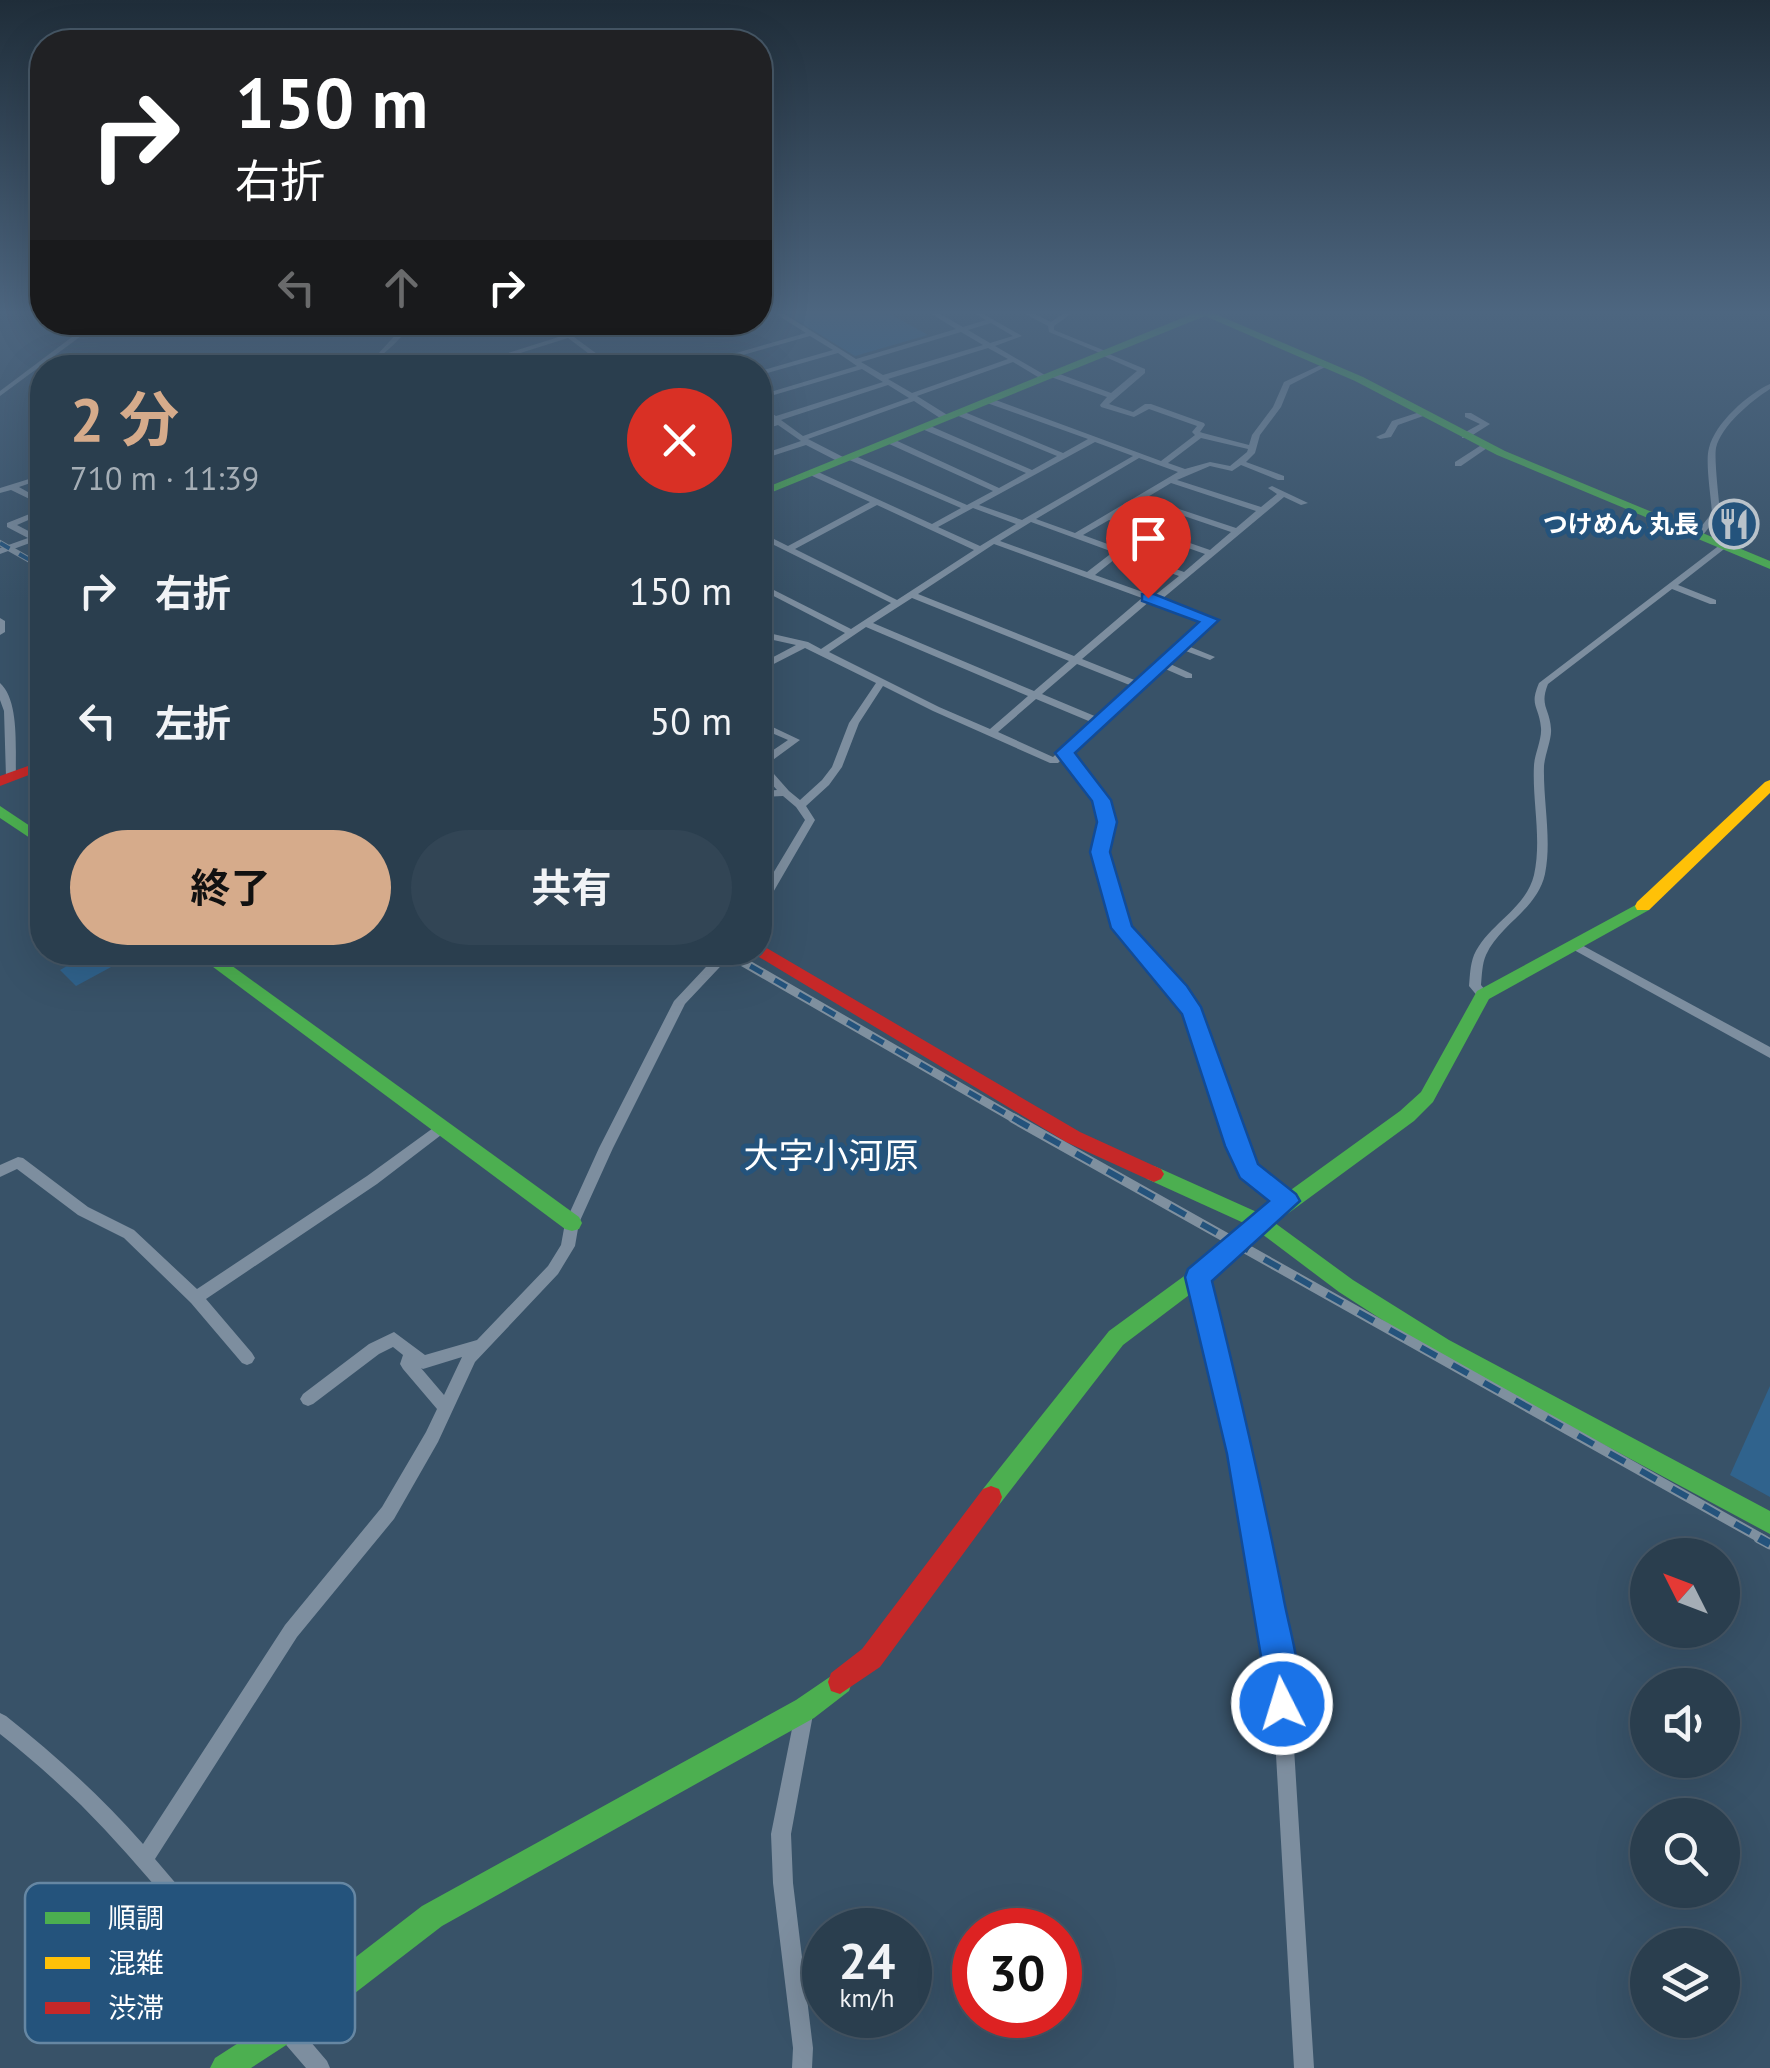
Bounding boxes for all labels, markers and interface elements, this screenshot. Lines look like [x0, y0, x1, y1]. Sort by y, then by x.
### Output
text: 150 m [235, 57, 428, 147]
icon: right [70, 70, 200, 200]
text: 右折 [235, 151, 325, 209]
icon: left [269, 260, 324, 315]
icon: ahead [374, 260, 429, 315]
icon: right [479, 260, 534, 315]
text: 2 分 [70, 380, 179, 458]
button: close [627, 388, 732, 493]
text: 710 m · 11:39 [70, 457, 259, 499]
pin [1106, 496, 1191, 599]
restaurant icon: つけめん 丸長 [1708, 498, 1760, 550]
place label: つけめん 丸長 [1543, 508, 1699, 540]
icon: arrive [1121, 511, 1176, 566]
icon: right [70, 563, 125, 618]
text: 150 m [629, 566, 732, 615]
text: 右折 [155, 568, 231, 617]
icon: left [70, 693, 125, 748]
text: 50 m [650, 696, 732, 745]
text: 左折 [155, 698, 231, 747]
button: 終了 [70, 830, 391, 945]
button: 共有 [411, 830, 732, 945]
district label: 大字小河原 [743, 1132, 919, 1178]
north arrow [1630, 1538, 1740, 1648]
map controls [1630, 1538, 1740, 2038]
position arrow [1230, 1652, 1334, 1756]
button: sound [1630, 1668, 1740, 1778]
button: search [1630, 1798, 1740, 1908]
legend [25, 1883, 355, 2043]
text: 順調 [108, 1899, 164, 1936]
speed limit sign: 30 [952, 1908, 1082, 2038]
text: 24 [839, 1928, 895, 1993]
button: layers [1630, 1928, 1740, 2038]
text: 混雑 [108, 1944, 164, 1981]
text: km/h [840, 1982, 894, 2014]
text: 渋滞 [108, 1989, 164, 2026]

